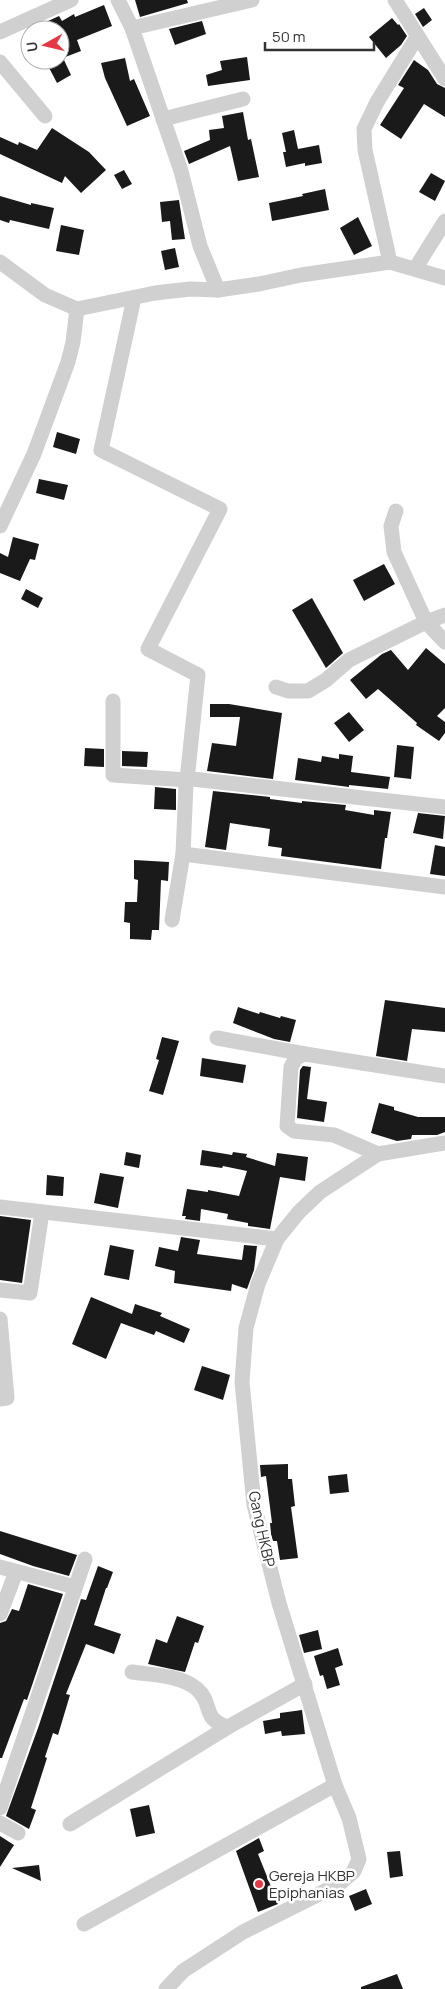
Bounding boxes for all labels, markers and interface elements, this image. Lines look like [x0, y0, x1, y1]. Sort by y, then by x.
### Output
north arrow [20, 20, 70, 70]
scale bar [265, 20, 374, 52]
text: 50 m [272, 26, 306, 47]
text: U [22, 41, 42, 53]
street label: Gang HKBP [244, 1489, 280, 1569]
place label: Gereja HKBP Epiphanias [269, 1865, 355, 1903]
marker: Gereja HKBP Epiphanias [253, 1878, 265, 1890]

